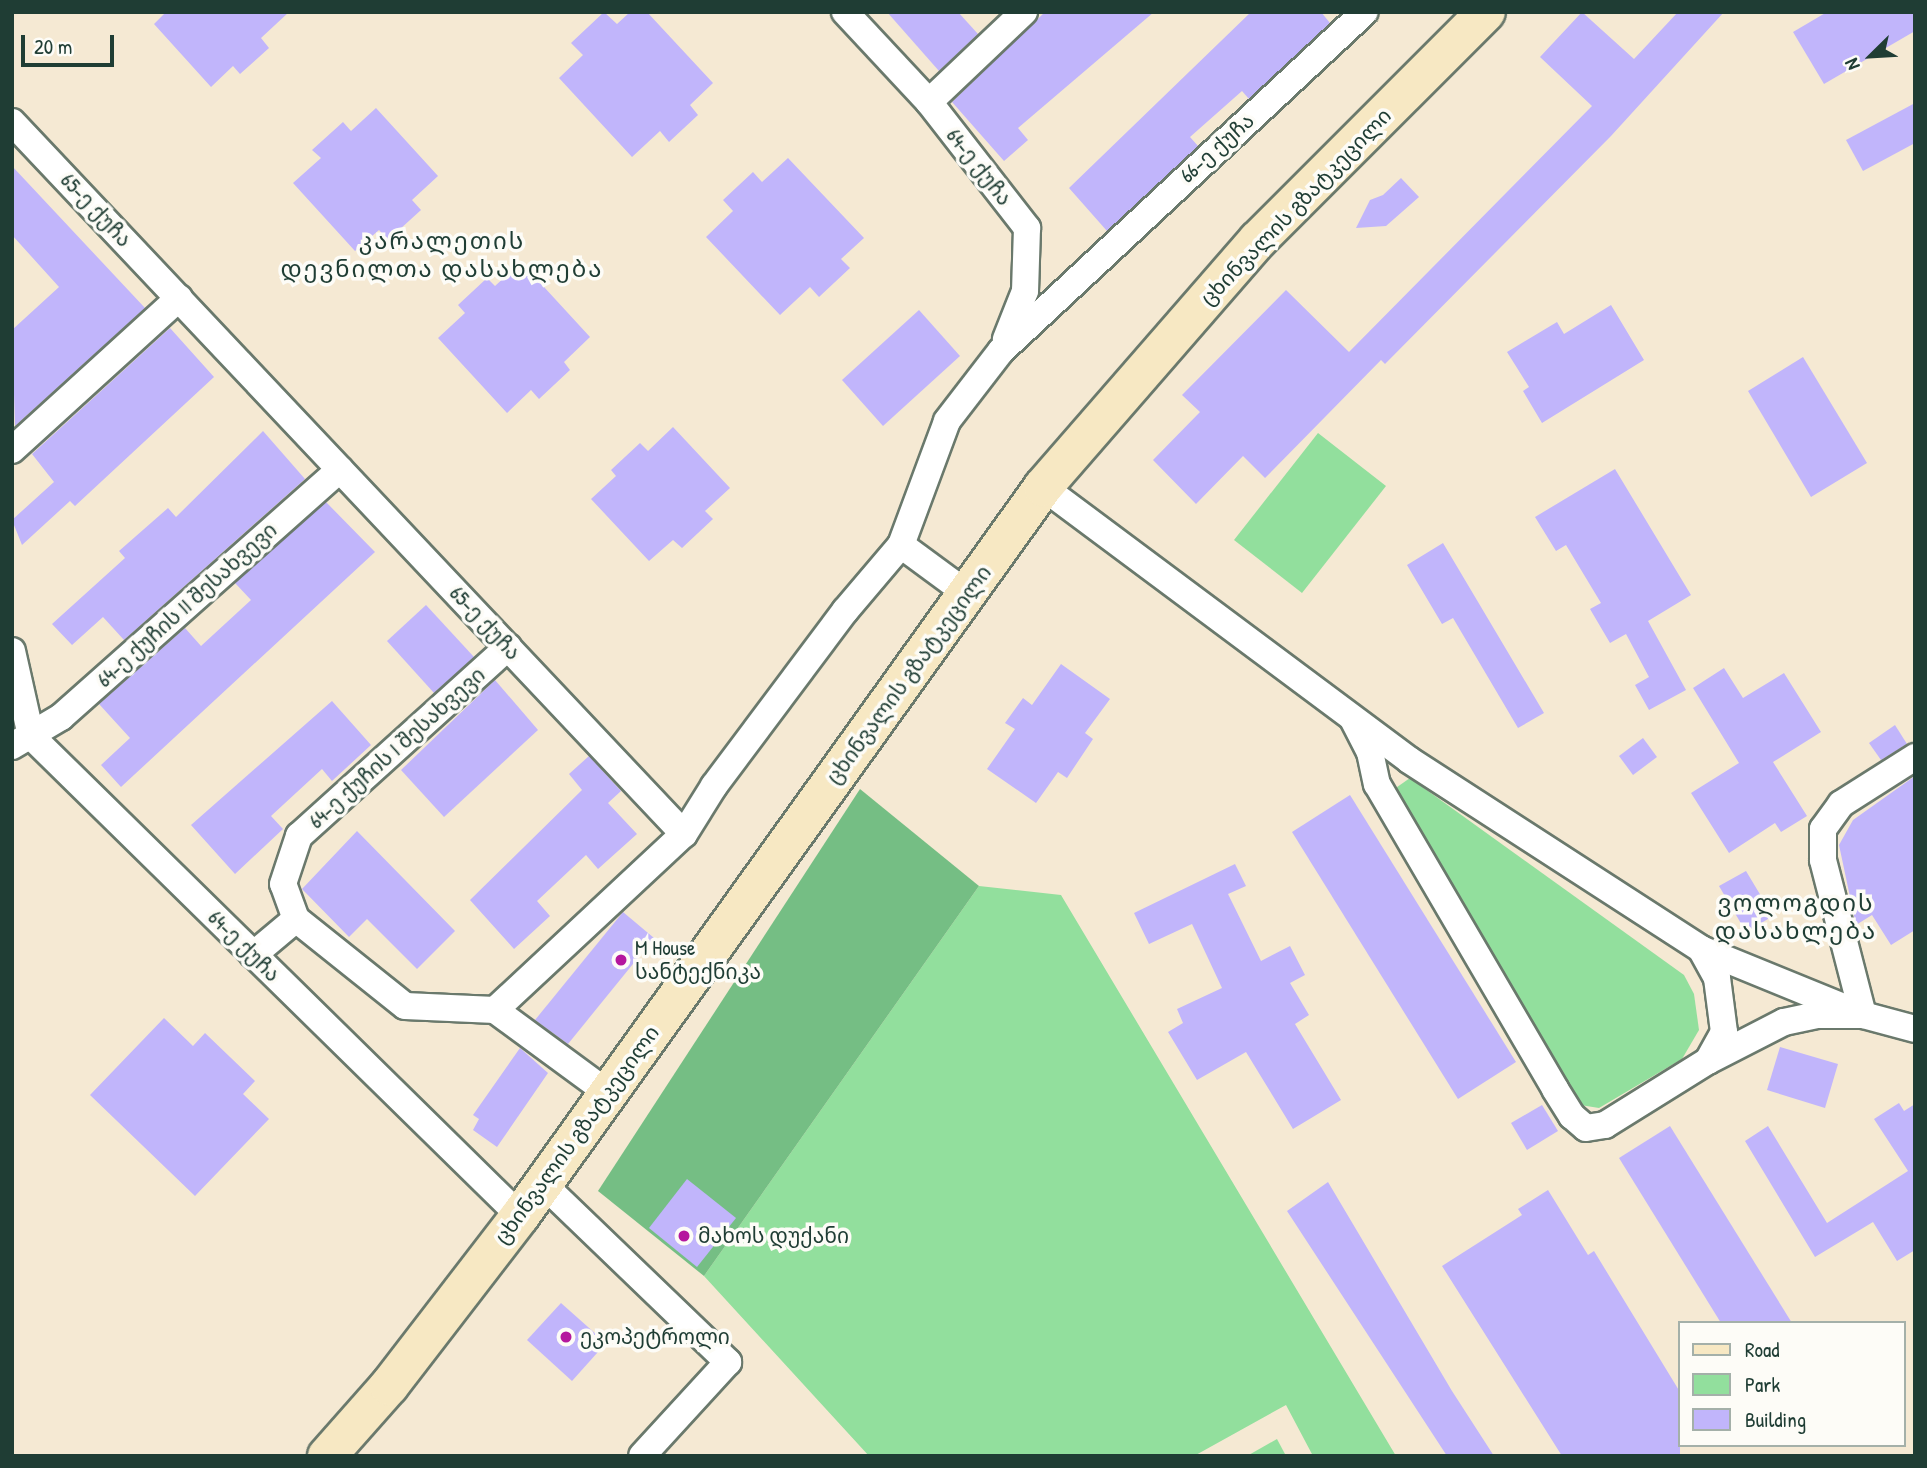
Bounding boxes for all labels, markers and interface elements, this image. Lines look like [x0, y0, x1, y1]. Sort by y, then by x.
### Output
scale bar [24, 21, 117, 65]
north arrow [1836, 21, 1906, 91]
text: 20 m [34, 32, 72, 61]
text: N [1838, 55, 1866, 74]
street label: ცხინვალის გზატკეცილი [1195, 103, 1397, 311]
street label: 66-ე ქუჩა [1175, 108, 1259, 188]
street label: 64-ე ქუჩა [941, 123, 1017, 211]
street label: 65-ე ქუჩა [55, 168, 137, 252]
district label: კარალეთის დევნილთა დასახლება [283, 227, 601, 283]
street label: 64-ე ქუჩის II შესახვევი [92, 518, 282, 692]
street label: ცხინვალის გზატკეცილი [821, 561, 997, 789]
street label: 65-ე ქუჩა [444, 581, 526, 665]
street label: 64-ე ქუჩის I შესახვევი [304, 662, 490, 834]
district label: ვოლოგდის დასახლება [1716, 889, 1876, 945]
street label: 64-ე ქუჩა [203, 905, 285, 987]
place label: M House სანტექნიკა [635, 935, 761, 985]
marker: M House სანტექნიკა [613, 952, 629, 968]
street label: ცხინვალის გზატკეცილი [489, 1021, 665, 1249]
place label: მახოს დუქანი [698, 1223, 849, 1249]
marker: მახოს დუქანი [676, 1228, 692, 1244]
legend [1678, 1321, 1906, 1447]
place label: ეკოპეტროლი [580, 1324, 730, 1350]
marker: ეკოპეტროლი [558, 1329, 574, 1345]
text: Road [1745, 1335, 1779, 1364]
text: Park [1745, 1370, 1780, 1399]
text: Building [1745, 1405, 1806, 1434]

